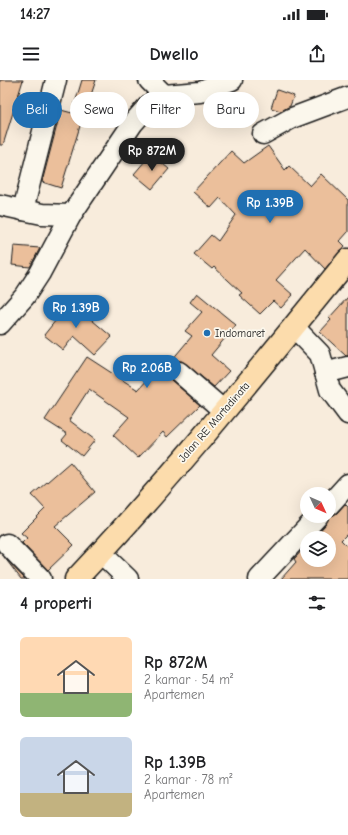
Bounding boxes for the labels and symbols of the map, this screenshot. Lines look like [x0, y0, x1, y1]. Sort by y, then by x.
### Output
pin: Rp 872M [115, 138, 189, 172]
pin: Rp 1.39B [229, 190, 311, 224]
pin: Rp 1.39B [35, 295, 117, 329]
place label: Indomaret [215, 327, 265, 340]
marker: Indomaret [202, 328, 212, 338]
pin: Rp 2.06B [106, 355, 188, 389]
street label: Jalan RE Martadinata [176, 379, 252, 465]
north arrow [300, 487, 336, 523]

